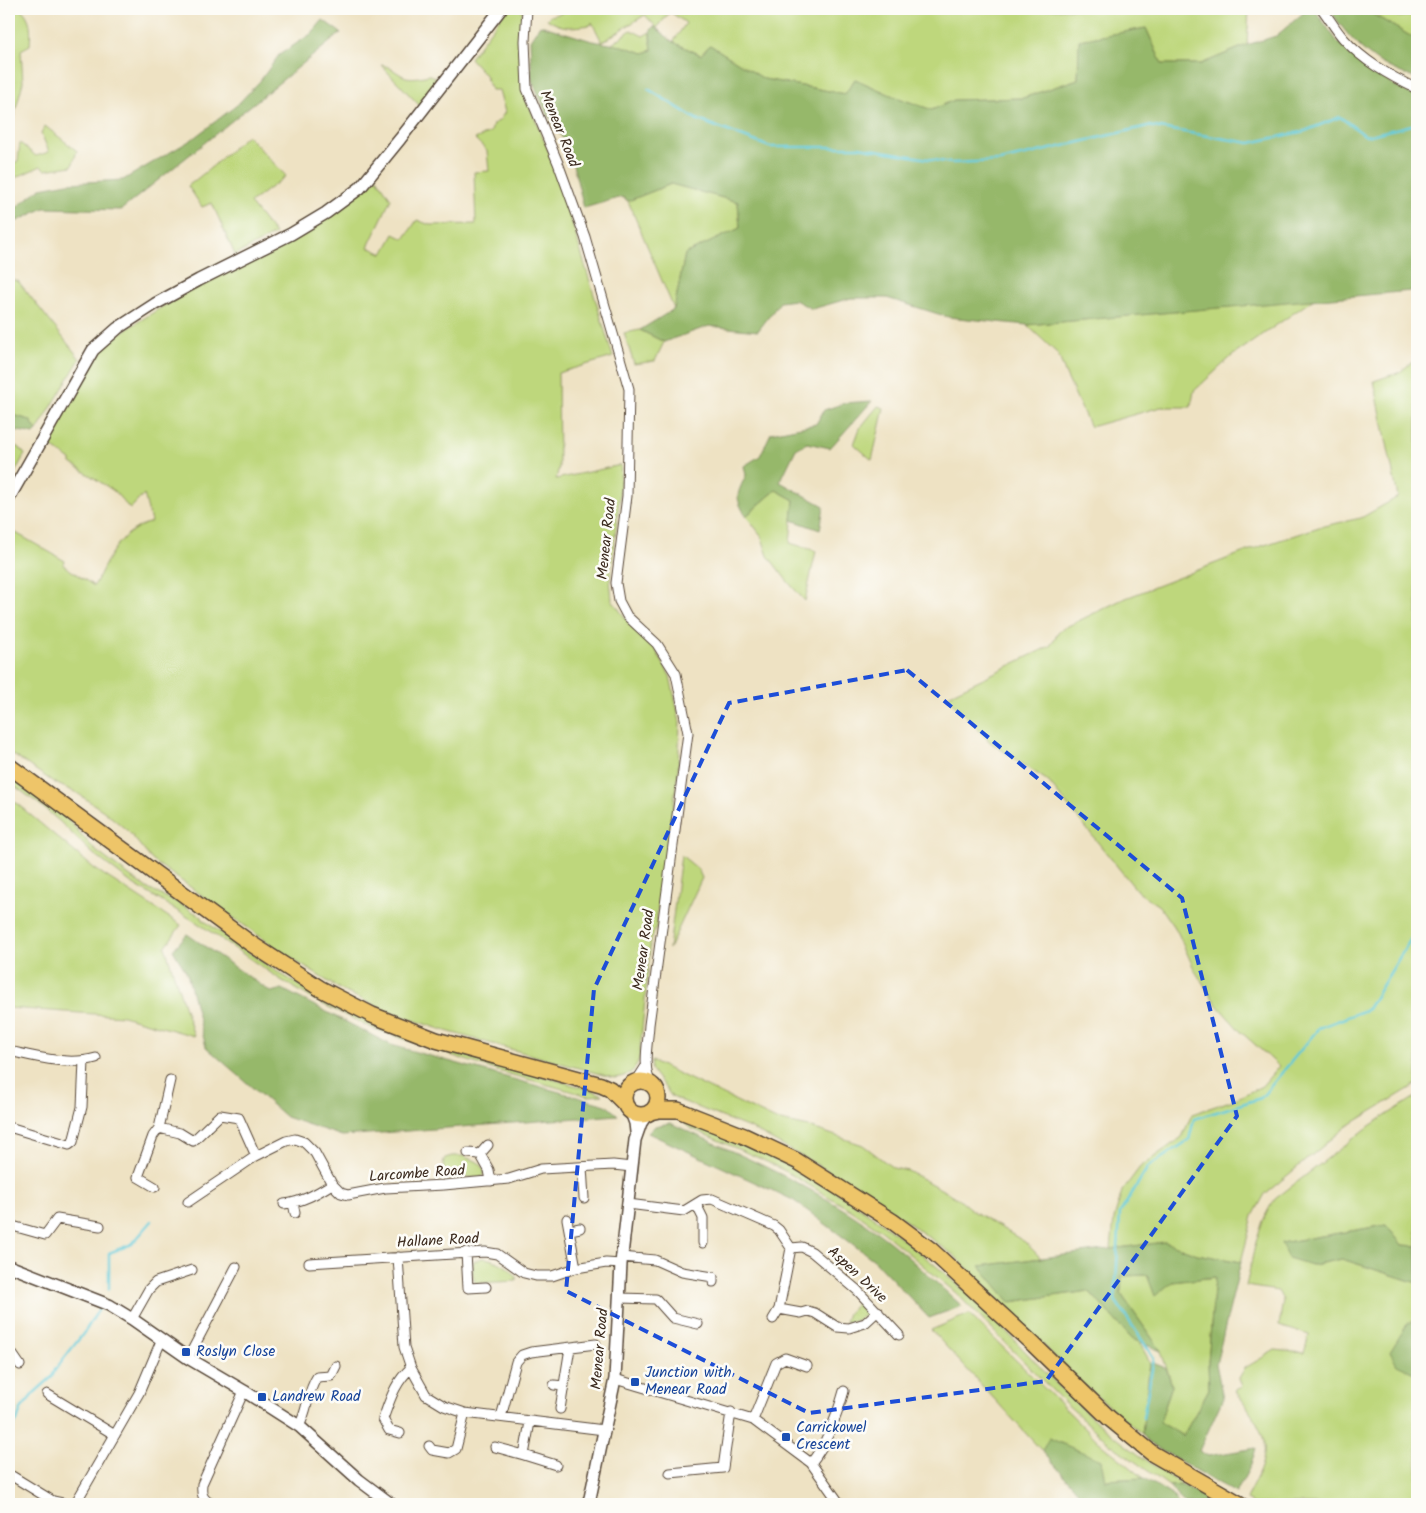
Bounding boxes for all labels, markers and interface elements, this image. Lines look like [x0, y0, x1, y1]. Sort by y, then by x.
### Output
street label: Menear Road [533, 87, 586, 172]
street label: Menear Road [591, 497, 623, 581]
street label: Menear Road [626, 908, 662, 992]
street label: Larcombe Road [368, 1159, 466, 1189]
street label: Hallane Road [396, 1227, 480, 1255]
street label: Aspen Drive [821, 1241, 893, 1309]
street label: Menear Road [584, 1307, 616, 1391]
place label: Roslyn Close [196, 1340, 276, 1364]
marker: Roslyn Close [180, 1346, 192, 1358]
place label: Junction with Menear Road [645, 1361, 732, 1402]
marker: Junction with Menear Road [629, 1376, 641, 1388]
place label: Landrew Road [272, 1385, 361, 1409]
marker: Landrew Road [256, 1391, 268, 1403]
place label: Carrickowel Crescent [796, 1416, 867, 1457]
marker: Carrickowel Crescent [780, 1431, 792, 1443]

